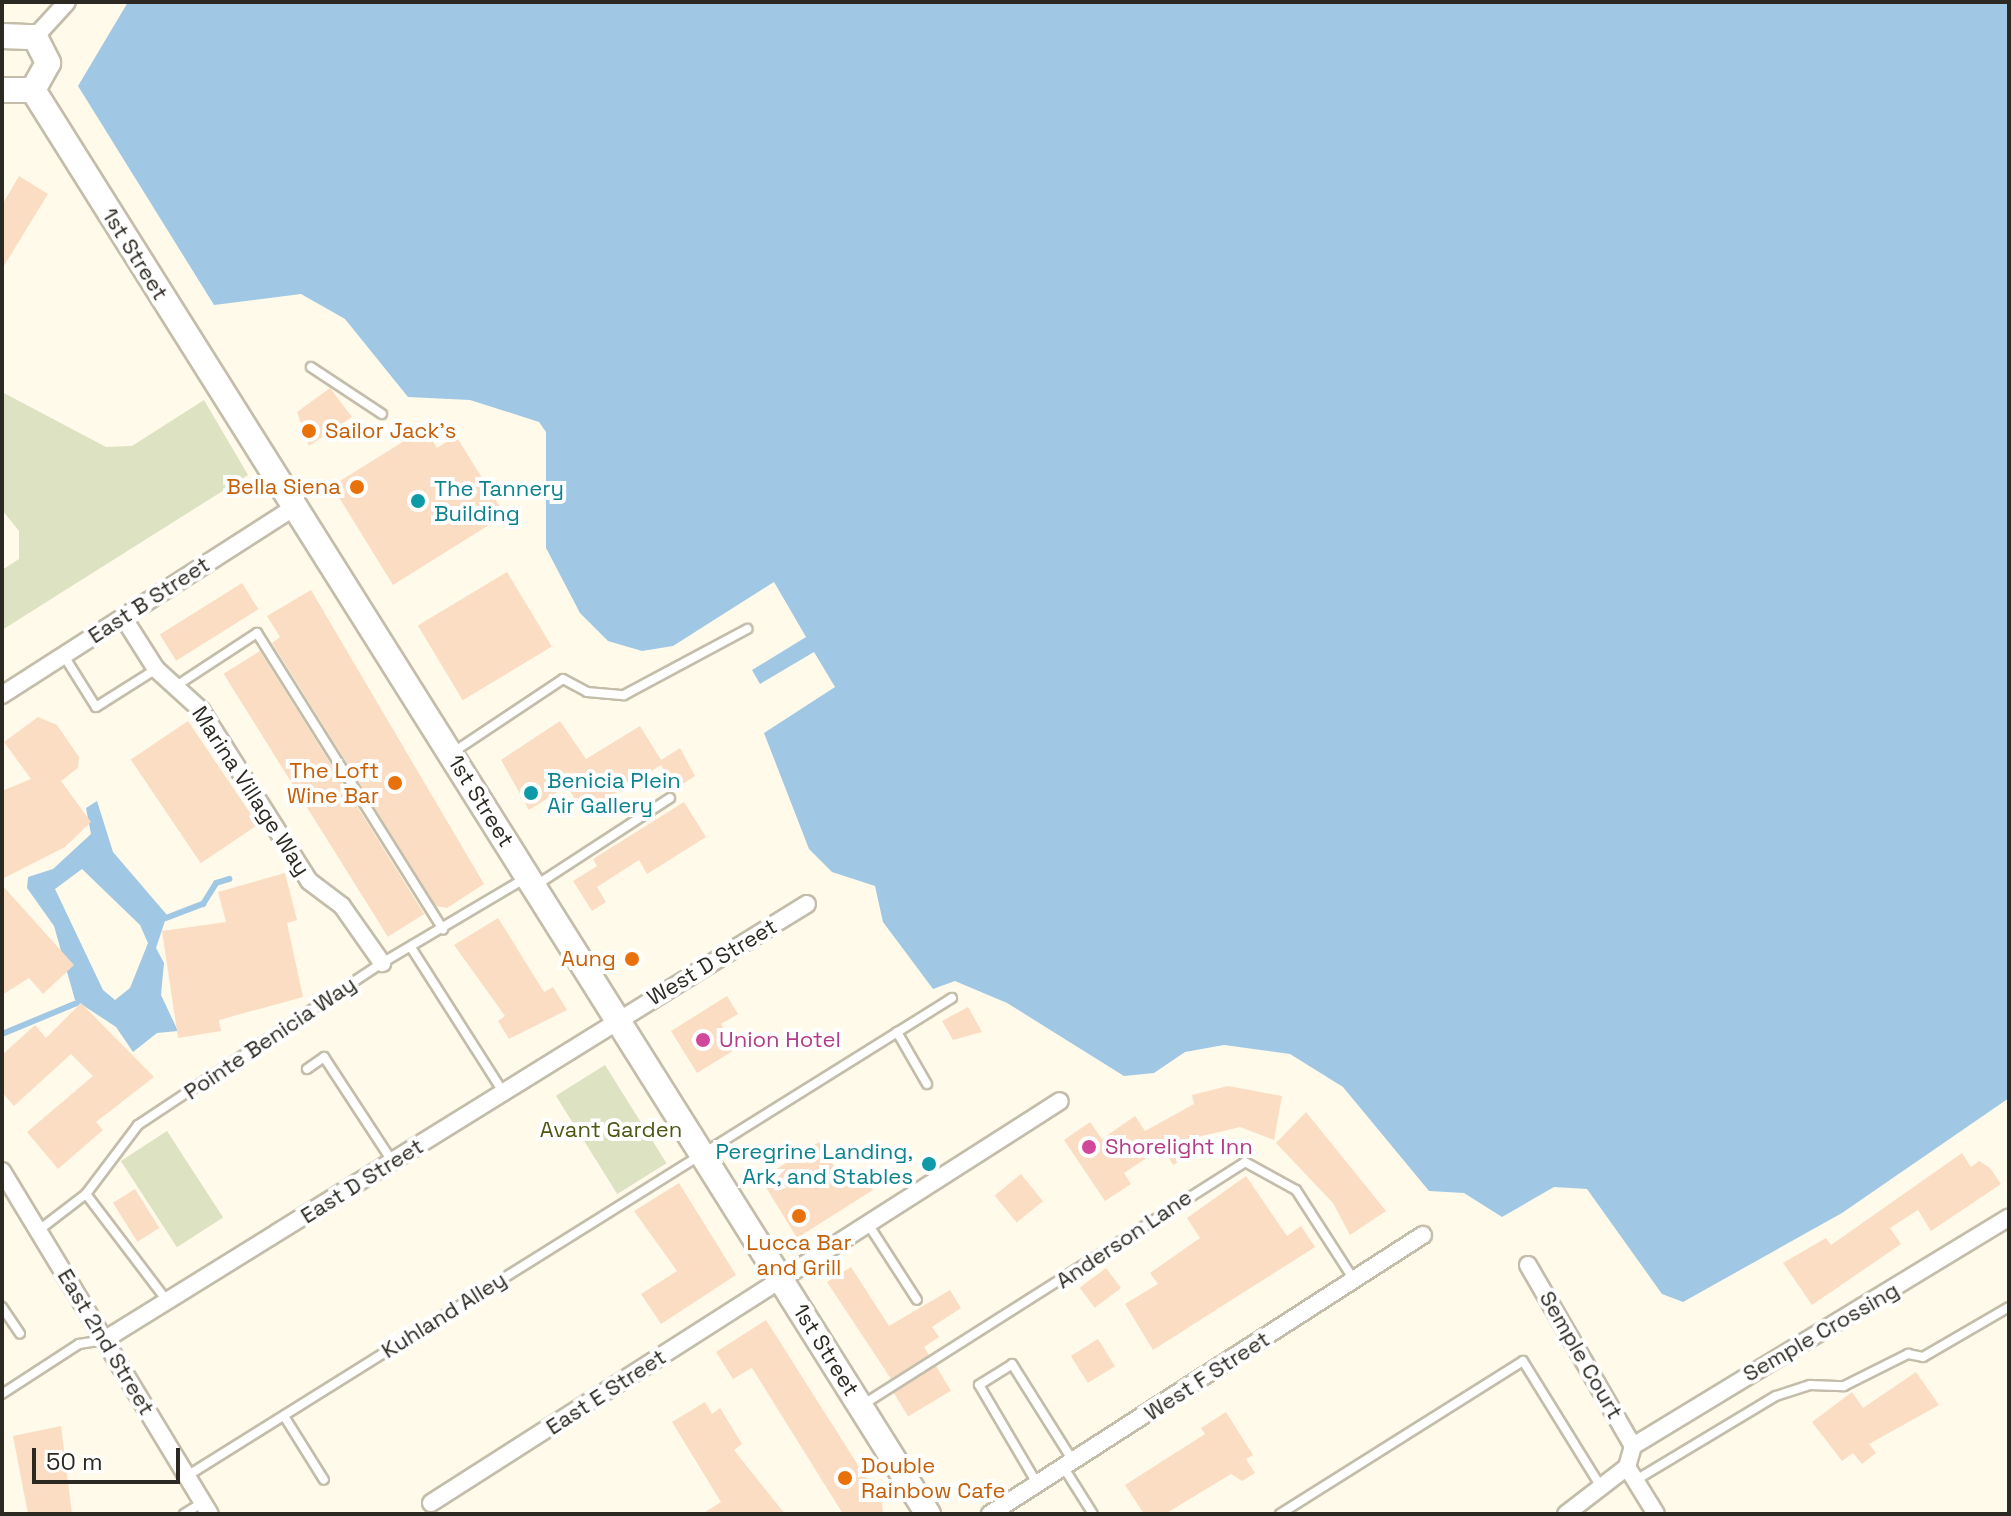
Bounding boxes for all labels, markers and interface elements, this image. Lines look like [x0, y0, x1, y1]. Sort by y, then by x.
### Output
street label: 1st Street [96, 203, 174, 305]
place label: Sailor Jack's [325, 418, 456, 444]
marker: Sailor Jack's [300, 422, 318, 440]
place label: Bella Siena [226, 474, 341, 500]
place label: The Tannery Building [434, 475, 565, 526]
marker: Bella Siena [348, 478, 366, 496]
marker: The Tannery Building [409, 492, 427, 510]
street label: East B Street [83, 551, 215, 649]
street label: Marina Village Way [186, 701, 316, 881]
street label: 1st Street [442, 750, 520, 852]
place label: The Loft Wine Bar [287, 757, 379, 808]
place label: Benicia Plein Air Gallery [547, 767, 681, 818]
marker: The Loft Wine Bar [386, 774, 404, 792]
marker: Benicia Plein Air Gallery [522, 784, 540, 802]
street label: West D Street [642, 913, 782, 1011]
place label: Aung [561, 946, 616, 972]
marker: Aung [623, 950, 641, 968]
street label: Pointe Benicia Way [179, 971, 361, 1105]
place label: Union Hotel [719, 1027, 841, 1053]
marker: Union Hotel [694, 1031, 712, 1049]
park label: Avant Garden [540, 1117, 682, 1143]
street label: East D Street [296, 1133, 428, 1229]
place label: Shorelight Inn [1105, 1134, 1253, 1160]
place label: Peregrine Landing, Ark, and Stables [715, 1138, 913, 1190]
marker: Shorelight Inn [1080, 1138, 1098, 1156]
marker: Peregrine Landing, Ark, and Stables [920, 1155, 938, 1173]
street label: Anderson Lane [1051, 1184, 1197, 1294]
marker: Lucca Bar and Grill [790, 1207, 808, 1225]
place label: Lucca Bar and Grill [746, 1229, 852, 1280]
street label: East 2nd Street [52, 1264, 160, 1420]
street label: Kuhland Alley [377, 1266, 511, 1364]
street label: Semple Crossing [1738, 1277, 1904, 1387]
street label: Semple Court [1534, 1286, 1628, 1424]
street label: 1st Street [787, 1299, 865, 1401]
street label: West F Street [1139, 1326, 1275, 1426]
street label: East E Street [541, 1344, 671, 1440]
scale bar [36, 1432, 184, 1482]
text: 50 m [46, 1446, 103, 1477]
place label: Double Rainbow Cafe [861, 1452, 1006, 1504]
marker: Double Rainbow Cafe [836, 1469, 854, 1487]

